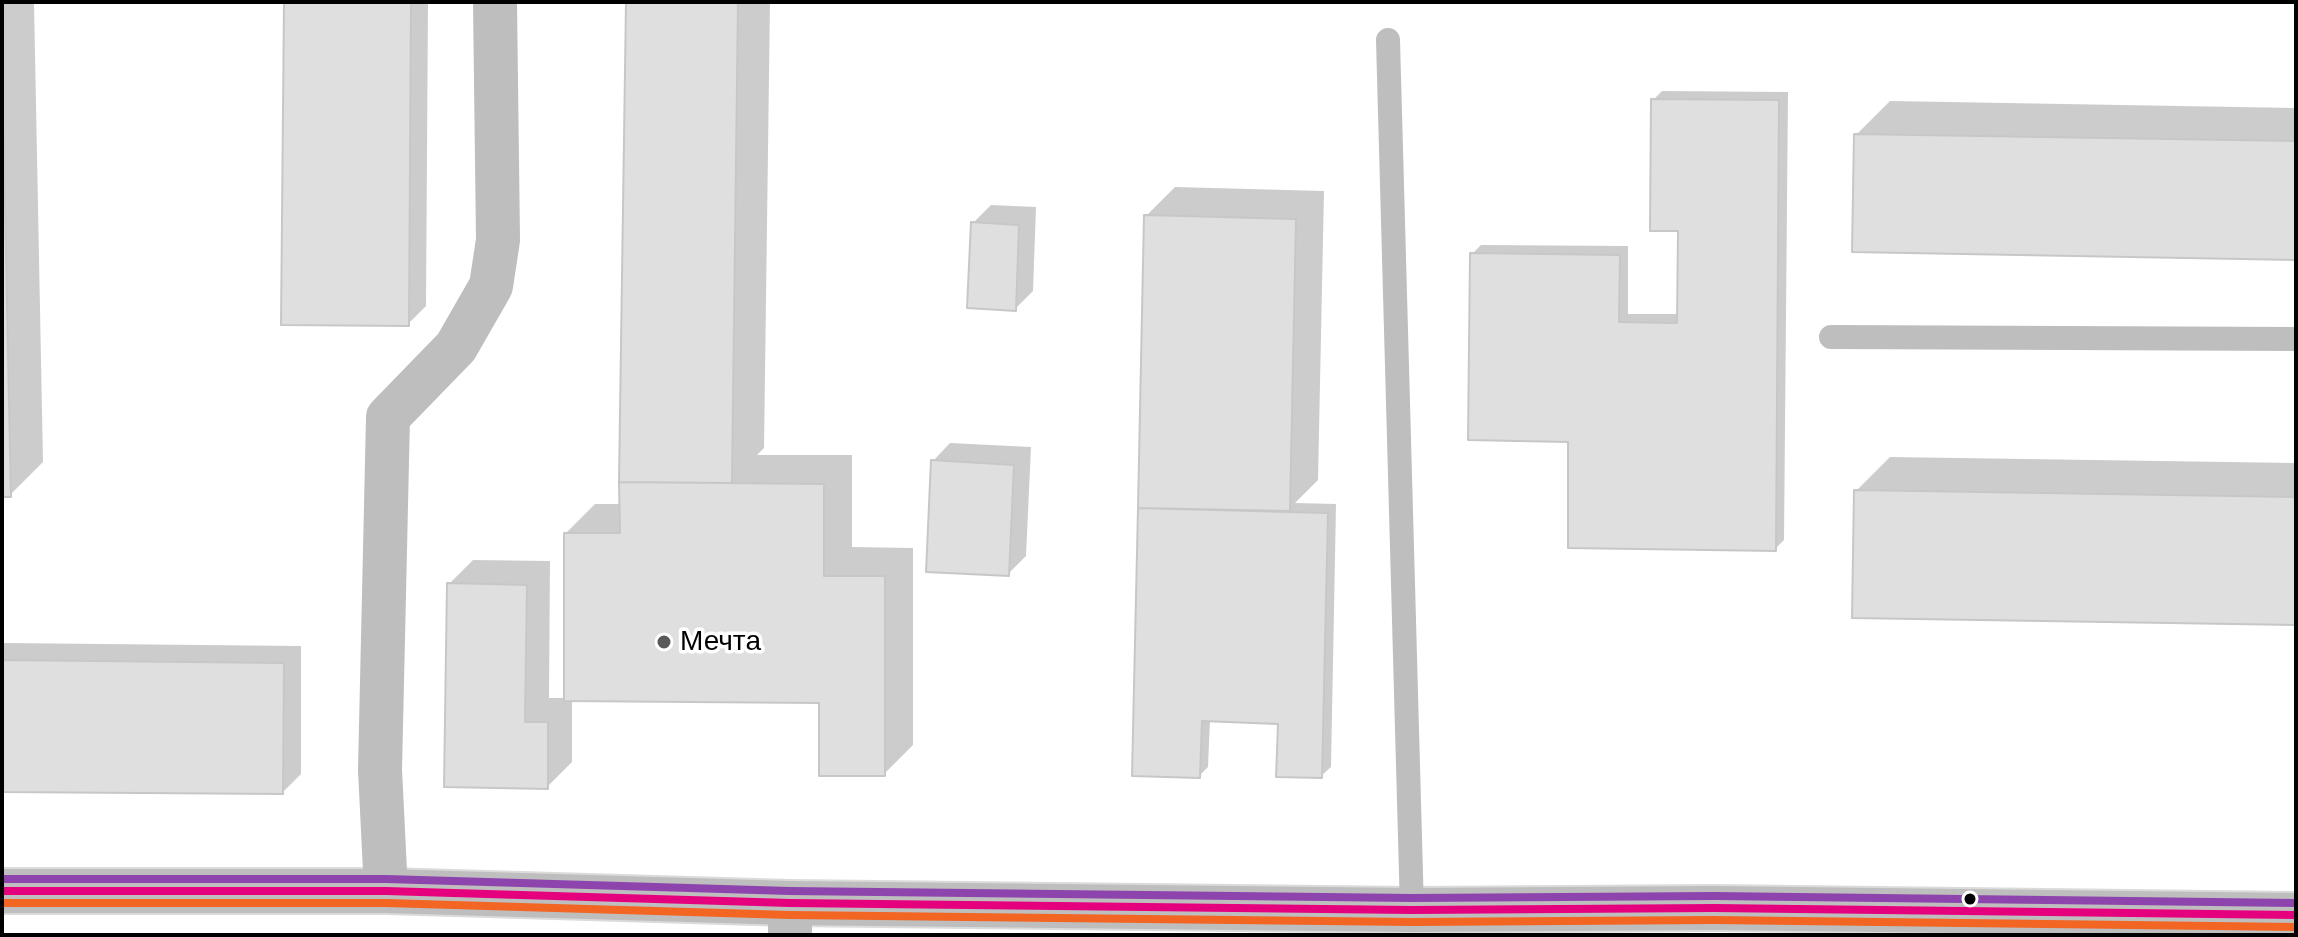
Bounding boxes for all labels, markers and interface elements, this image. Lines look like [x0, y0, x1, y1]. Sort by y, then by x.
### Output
place label: Мечта [680, 625, 761, 659]
marker: Мечта [655, 633, 673, 651]
unlabelled marker [1962, 891, 1978, 907]

